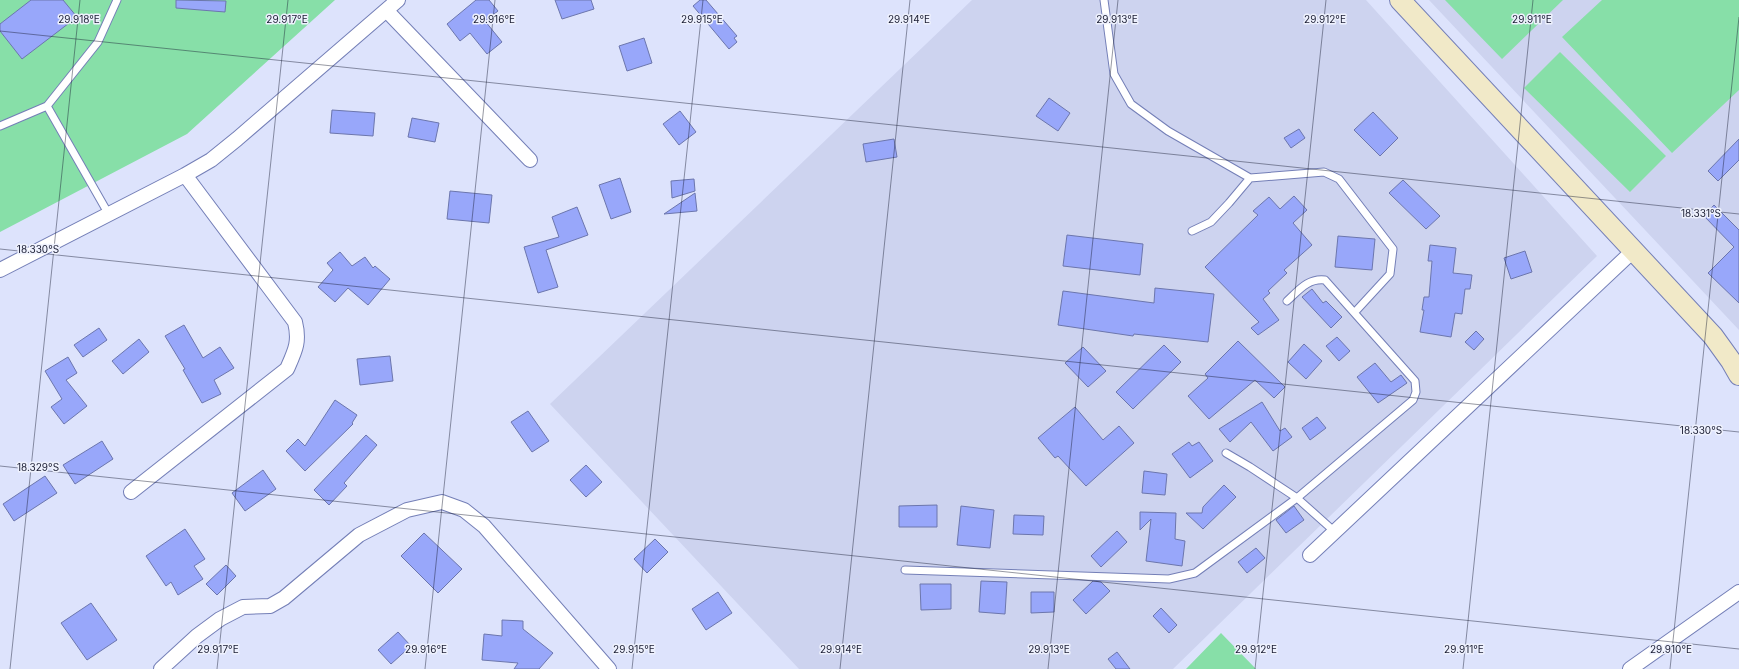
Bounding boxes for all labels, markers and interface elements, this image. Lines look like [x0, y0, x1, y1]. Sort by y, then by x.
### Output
text: 29.918°E [58, 13, 100, 25]
text: 29.917°E [266, 13, 308, 25]
text: 29.916°E [473, 13, 515, 25]
text: 29.915°E [681, 13, 723, 25]
text: 29.914°E [888, 13, 930, 25]
text: 29.913°E [1096, 13, 1138, 25]
text: 29.912°E [1304, 13, 1346, 25]
text: 29.911°E [1512, 13, 1552, 25]
text: 18.331°S [1681, 207, 1721, 219]
text: 18.330°S [17, 243, 59, 255]
text: 18.330°S [1680, 424, 1722, 436]
text: 18.329°S [17, 461, 59, 473]
text: 29.917°E [197, 643, 239, 655]
text: 29.916°E [405, 643, 447, 655]
text: 29.915°E [613, 643, 655, 655]
text: 29.914°E [820, 643, 862, 655]
text: 29.913°E [1028, 643, 1070, 655]
text: 29.912°E [1235, 643, 1277, 655]
text: 29.911°E [1444, 643, 1484, 655]
text: 29.910°E [1650, 643, 1692, 655]

